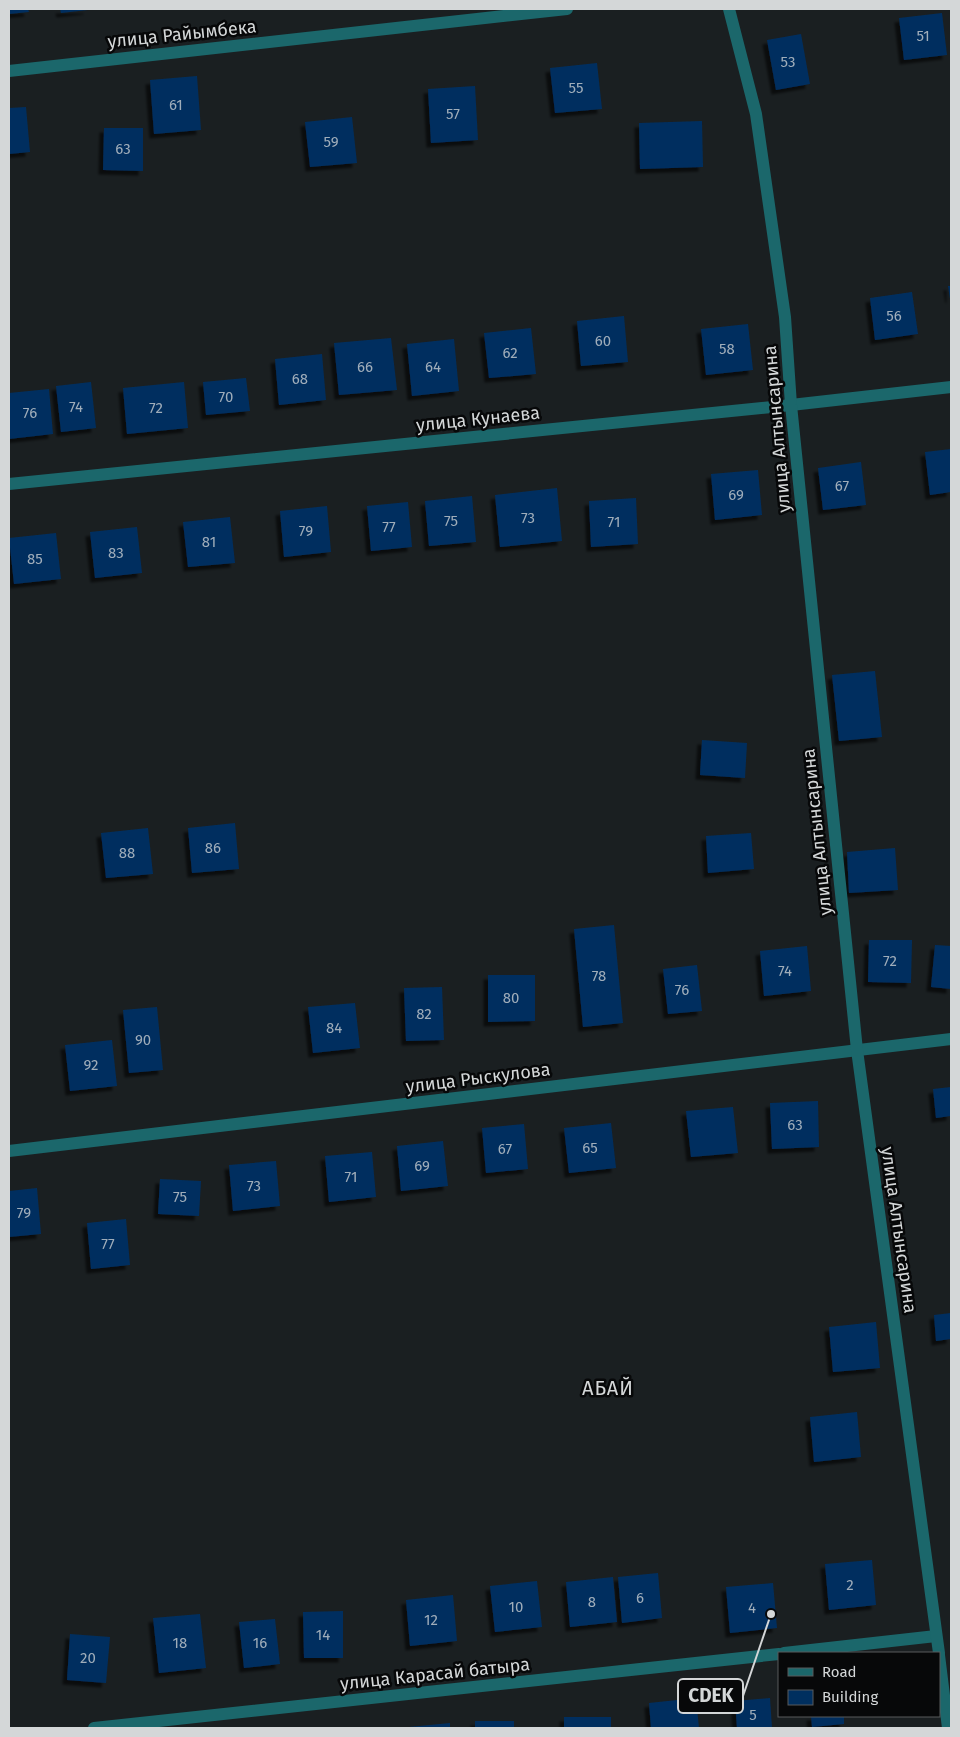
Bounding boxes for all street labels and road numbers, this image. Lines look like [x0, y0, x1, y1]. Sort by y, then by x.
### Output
street label: улица Райымбека [107, 15, 257, 53]
street label: улица Алтынсарина [759, 344, 795, 514]
street label: улица Кунаева [415, 402, 541, 436]
street label: улица Алтынсарина [797, 747, 837, 917]
street label: улица Рыскулова [404, 1058, 552, 1098]
street label: улица Алтынсарина [876, 1145, 922, 1315]
street label: улица Карасай батыра [339, 1653, 531, 1695]

